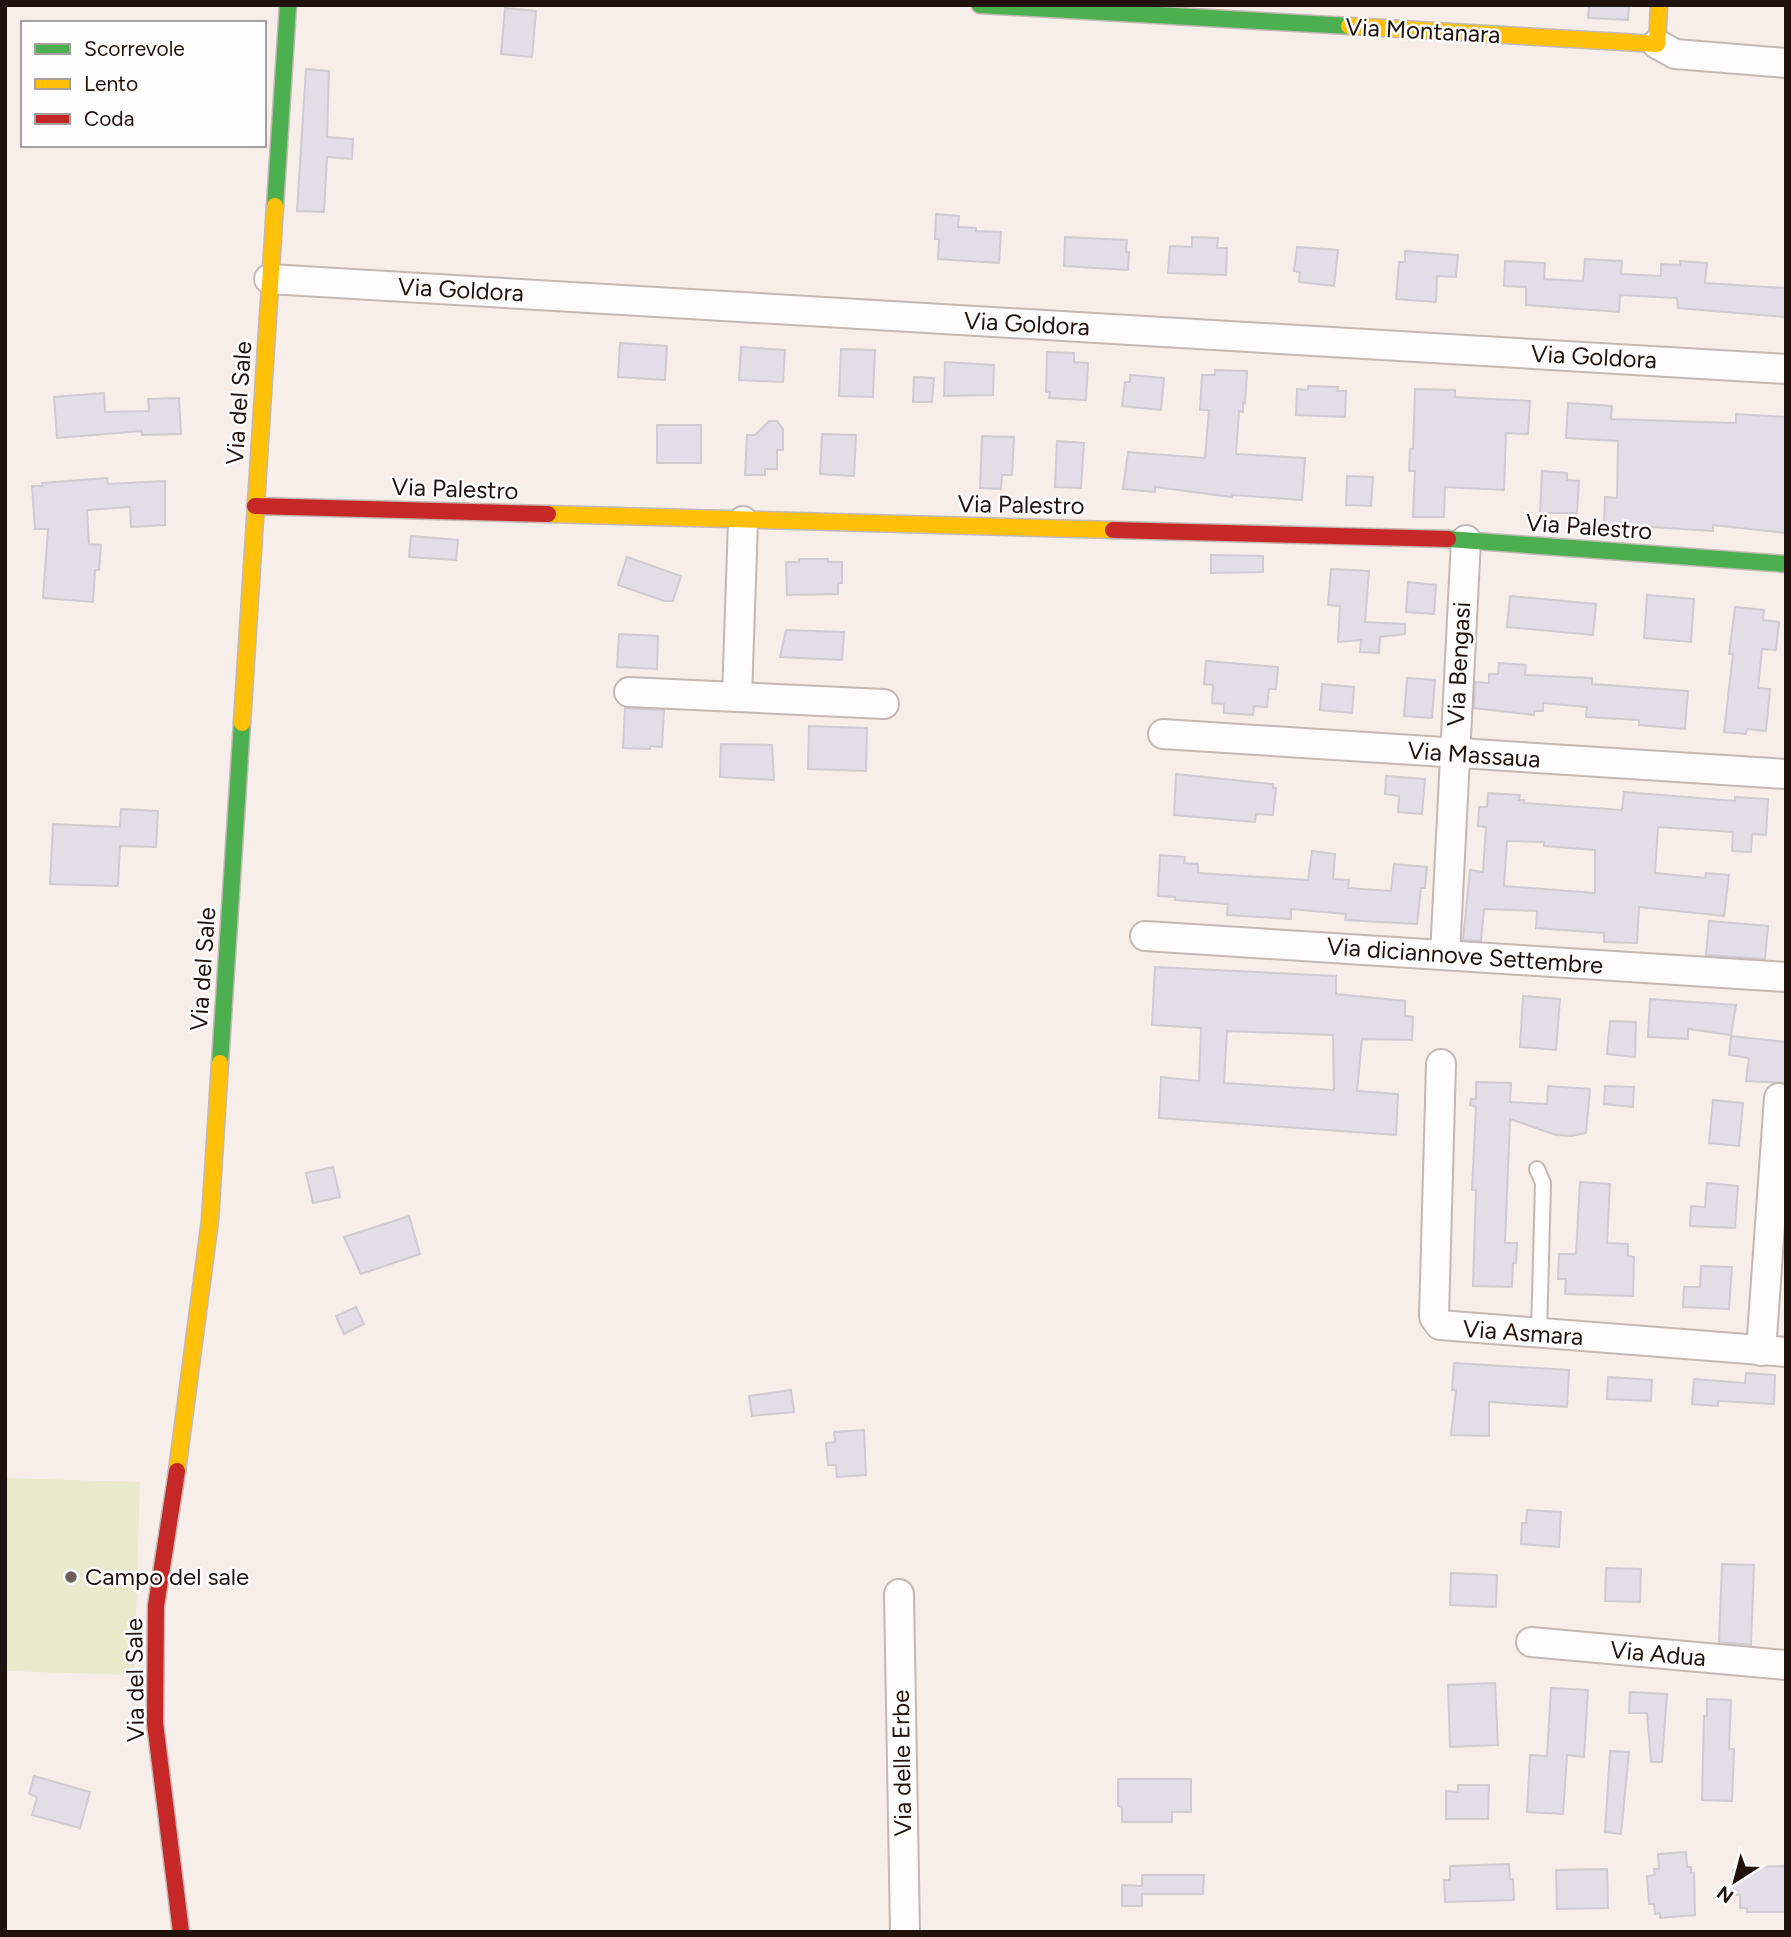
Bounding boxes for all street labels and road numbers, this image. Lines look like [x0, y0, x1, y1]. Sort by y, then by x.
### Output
street label: Via Montanara [1345, 12, 1501, 49]
street label: Via Goldora [397, 272, 525, 307]
street label: Via Goldora [963, 306, 1091, 341]
street label: Via Goldora [1530, 339, 1658, 374]
street label: Via del Sale [220, 340, 257, 466]
street label: Via Palestro [391, 472, 519, 505]
street label: Via Palestro [957, 489, 1085, 520]
street label: Via Palestro [1525, 508, 1653, 545]
street label: Via Bengasi [1441, 601, 1476, 727]
street label: Via Massaua [1407, 735, 1541, 774]
street label: Via del Sale [184, 906, 221, 1032]
street label: Via diciannove Settembre [1326, 931, 1604, 980]
street label: Via Asmara [1462, 1314, 1584, 1351]
street label: Via del Sale [119, 1618, 150, 1742]
street label: Via Adua [1609, 1635, 1707, 1672]
street label: Via delle Erbe [886, 1689, 917, 1837]

